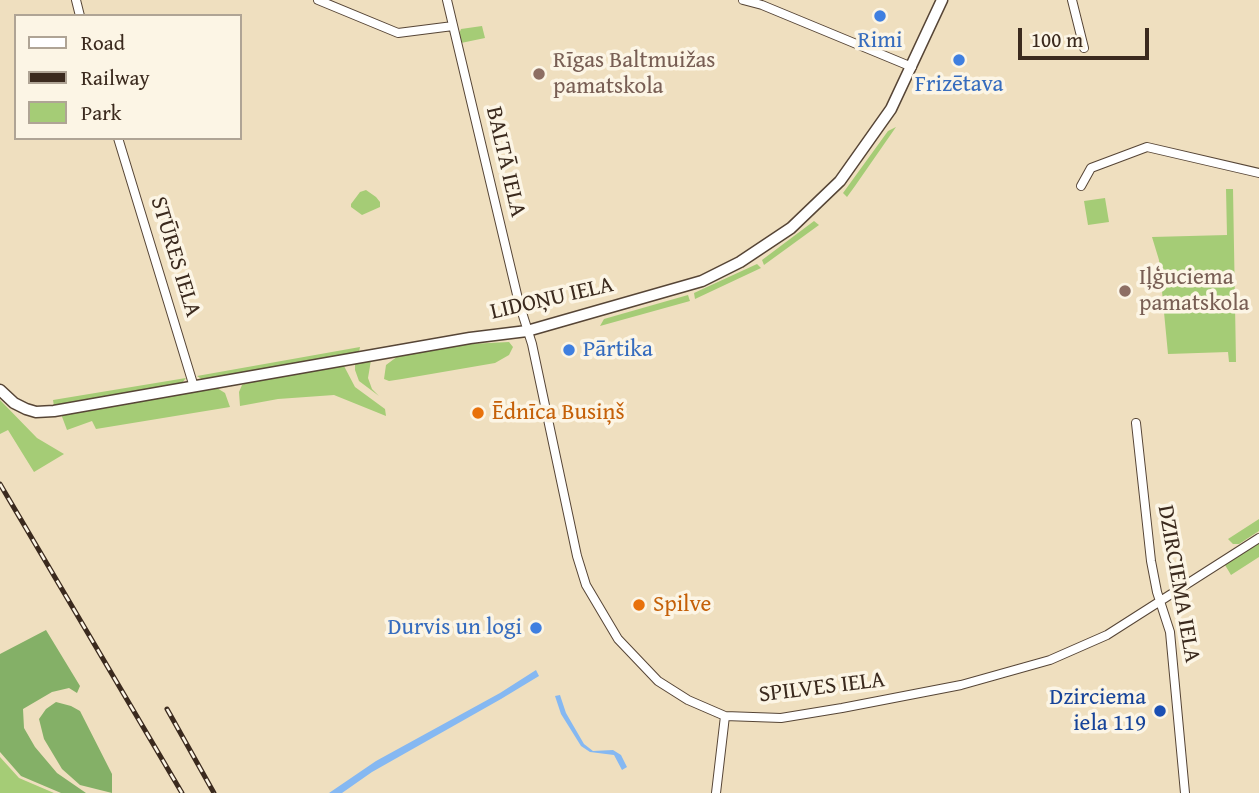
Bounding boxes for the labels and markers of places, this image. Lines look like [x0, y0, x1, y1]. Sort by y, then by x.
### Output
marker: Rimi [872, 8, 888, 24]
place label: Rimi [858, 27, 902, 55]
place label: Rīgas Baltmuižas pamatskola [553, 47, 715, 101]
marker: Frizētava [951, 52, 967, 68]
marker: Rīgas Baltmuižas pamatskola [531, 66, 547, 82]
place label: Frizētava [915, 71, 1003, 99]
place label: Iļģuciema pamatskola [1139, 264, 1249, 318]
marker: Iļģuciema pamatskola [1117, 283, 1133, 299]
place label: Pārtika [583, 336, 653, 364]
marker: Pārtika [561, 342, 577, 358]
place label: Ēdnīca Busiņš [492, 399, 625, 427]
marker: Ēdnīca Busiņš [470, 405, 486, 421]
place label: Spilve [653, 591, 711, 619]
marker: Spilve [631, 597, 647, 613]
place label: Durvis un logi [387, 614, 522, 642]
marker: Durvis un logi [528, 620, 544, 636]
place label: Dzirciema iela 119 [1049, 684, 1146, 738]
marker: Dzirciema iela 119 [1152, 703, 1168, 719]

